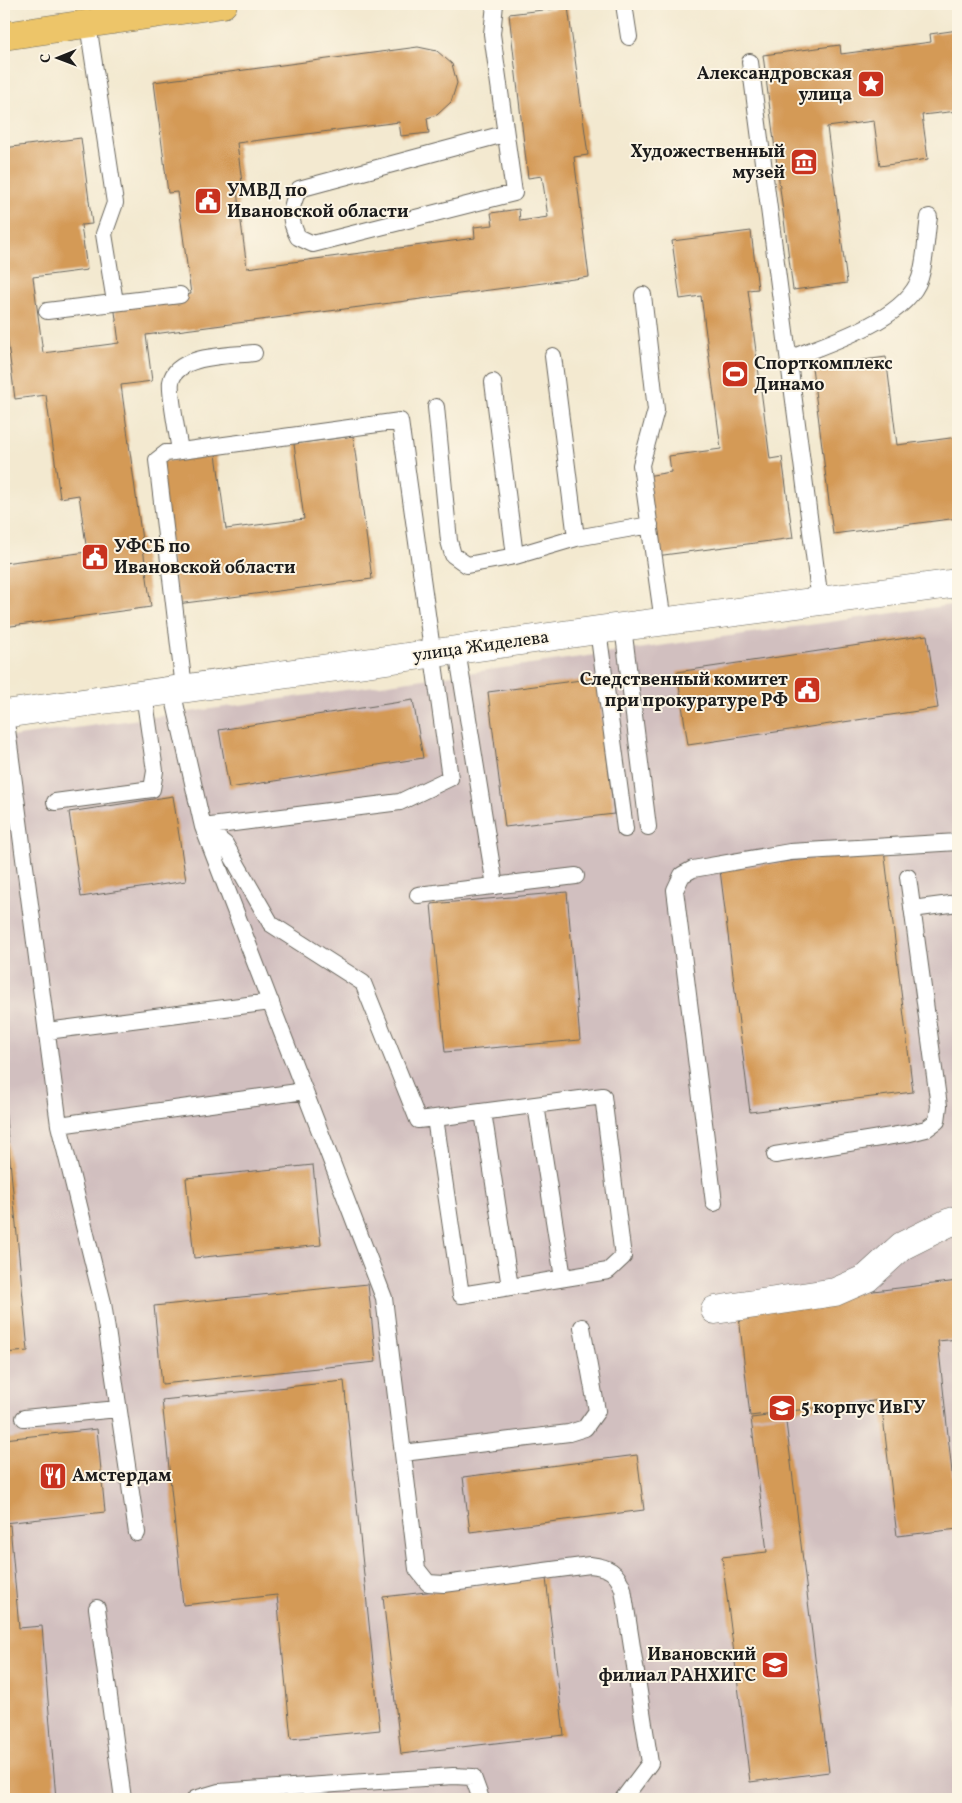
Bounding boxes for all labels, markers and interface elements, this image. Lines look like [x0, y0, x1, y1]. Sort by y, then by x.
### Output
north arrow [32, 32, 82, 82]
text: С [37, 54, 56, 63]
place label: Александровская улица [697, 62, 852, 108]
place icon: Александровская улица [856, 69, 886, 99]
place label: Художественный музей [630, 140, 785, 186]
museum icon: Художественный музей [789, 147, 819, 177]
place label: УМВД по Ивановской области [227, 179, 408, 225]
public building icon: УМВД по Ивановской области [193, 186, 223, 216]
place label: Спорткомплекс Динамо [754, 352, 893, 398]
sports icon: Спорткомплекс Динамо [720, 359, 750, 389]
place label: УФСБ по Ивановской области [114, 535, 295, 581]
public building icon: УФСБ по Ивановской области [80, 542, 110, 572]
street label: улица Жиделева [411, 625, 551, 669]
place label: Следственный комитет при прокуратуре РФ [580, 668, 788, 714]
public building icon: Следственный комитет при прокуратуре РФ [792, 675, 822, 705]
school or university icon: 5 корпус ИвГУ [767, 1393, 797, 1423]
place label: 5 корпус ИвГУ [801, 1396, 926, 1421]
restaurant icon: Амстердам [38, 1461, 68, 1491]
place label: Амстердам [72, 1464, 172, 1489]
place label: Ивановский филиал РАНХИГС [599, 1643, 756, 1689]
school or university icon: Ивановский филиал РАНХИГС [760, 1650, 790, 1680]

